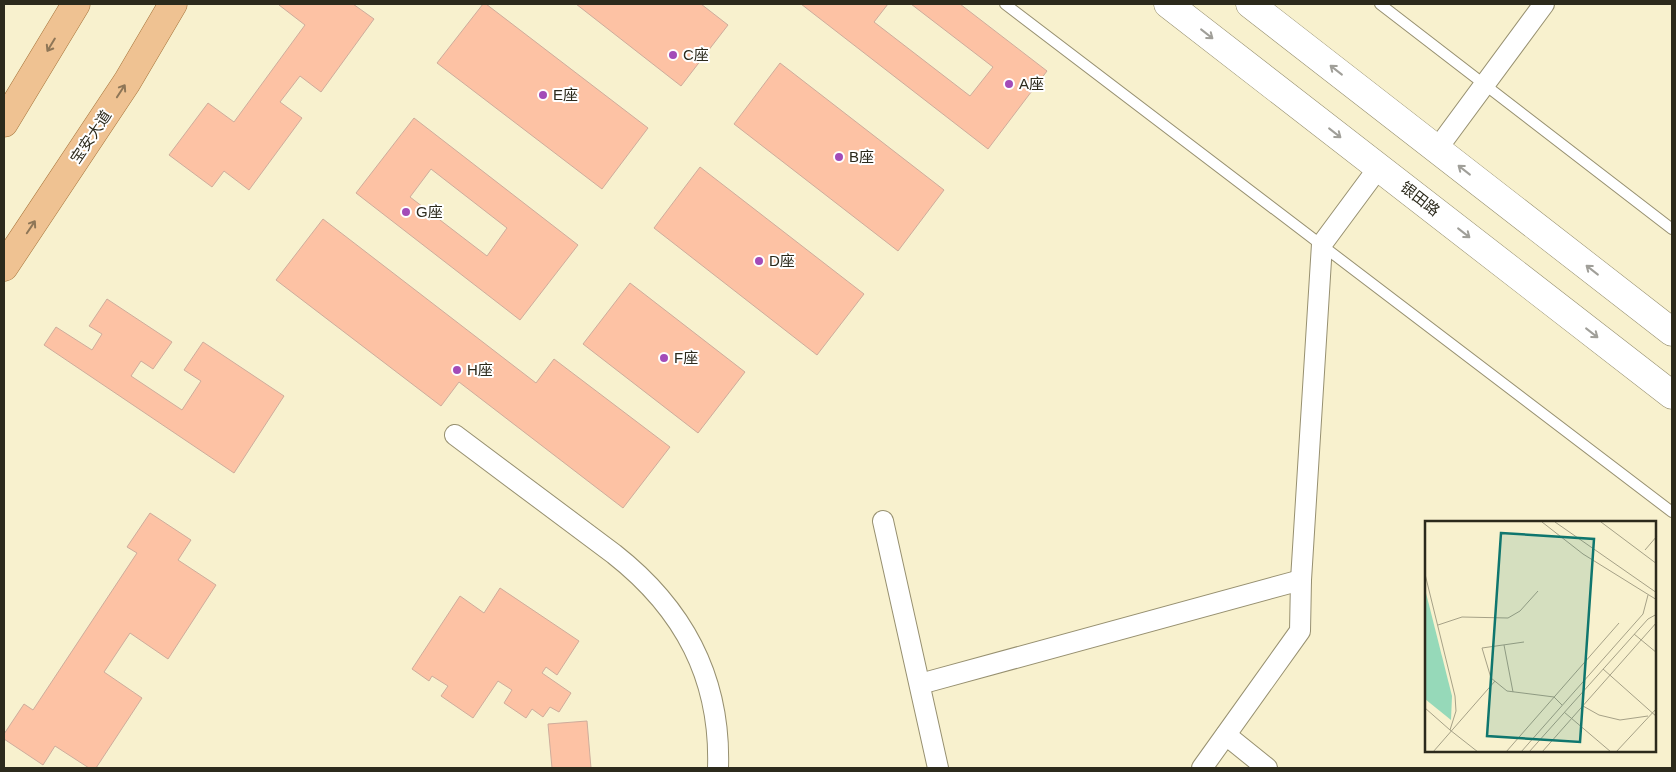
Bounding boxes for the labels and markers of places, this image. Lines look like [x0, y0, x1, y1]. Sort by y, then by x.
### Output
place label: C座 [683, 46, 709, 63]
marker: C座 [667, 49, 679, 61]
place label: A座 [1019, 75, 1044, 92]
marker: A座 [1003, 78, 1015, 90]
place label: E座 [553, 86, 578, 103]
marker: E座 [537, 89, 549, 101]
place label: B座 [849, 148, 874, 165]
marker: B座 [833, 151, 845, 163]
place label: G座 [416, 203, 443, 220]
marker: G座 [400, 206, 412, 218]
place label: D座 [769, 252, 795, 269]
marker: D座 [753, 255, 765, 267]
place label: F座 [674, 349, 698, 366]
marker: F座 [658, 352, 670, 364]
place label: H座 [467, 361, 493, 378]
marker: H座 [451, 364, 463, 376]

